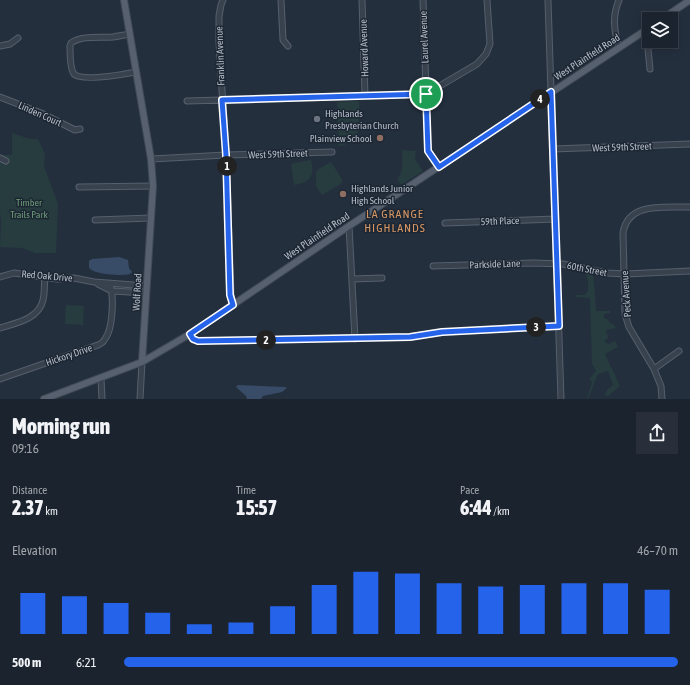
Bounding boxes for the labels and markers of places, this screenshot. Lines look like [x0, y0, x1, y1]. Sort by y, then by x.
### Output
pin [409, 77, 443, 111]
pin: 4 [530, 89, 550, 109]
place label: Highlands Presbyterian Church [325, 108, 399, 131]
marker: Highlands Presbyterian Church [312, 114, 322, 124]
place label: Plainview School [310, 133, 372, 144]
marker: Plainview School [375, 133, 385, 143]
pin: 1 [217, 156, 237, 176]
place label: Highlands Junior High School [351, 183, 414, 206]
marker: Highlands Junior High School [338, 189, 348, 199]
pin: 3 [526, 317, 546, 337]
pin: 2 [256, 330, 276, 350]

